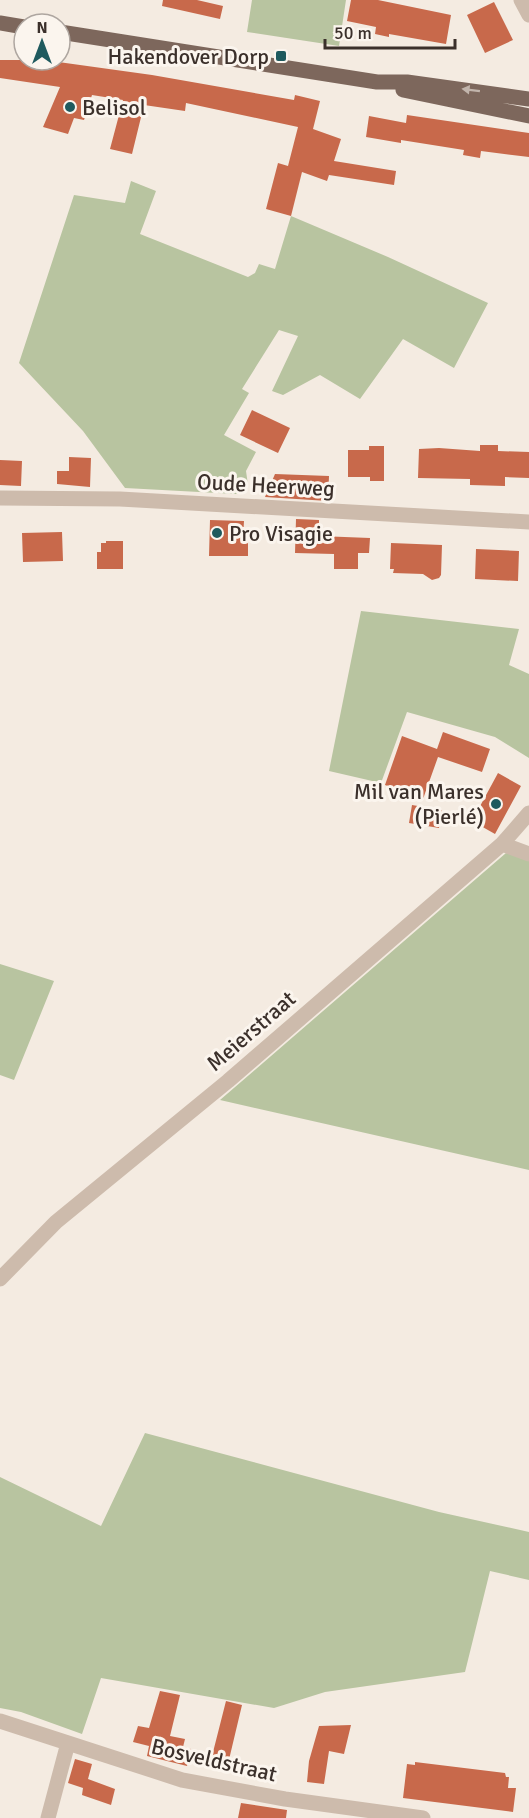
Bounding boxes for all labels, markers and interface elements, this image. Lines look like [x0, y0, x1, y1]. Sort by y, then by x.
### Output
north arrow [12, 12, 72, 72]
scale bar [325, 12, 456, 50]
text: N [36, 18, 48, 38]
text: 50 m [334, 22, 372, 44]
place label: Hakendover Dorp [107, 43, 269, 70]
marker: Hakendover Dorp [274, 49, 288, 63]
one-way arrow [462, 86, 481, 95]
place label: Belisol [82, 94, 146, 121]
marker: Belisol [63, 100, 77, 114]
street label: Oude Heerweg [197, 468, 335, 502]
place label: Pro Visagie [229, 520, 333, 547]
marker: Pro Visagie [210, 526, 224, 540]
place label: Mil van Mares (Pierlé) [354, 778, 484, 830]
marker: Mil van Mares (Pierlé) [489, 797, 503, 811]
street label: Meierstraat [201, 985, 301, 1077]
street label: Bosveldstraat [149, 1732, 280, 1788]

